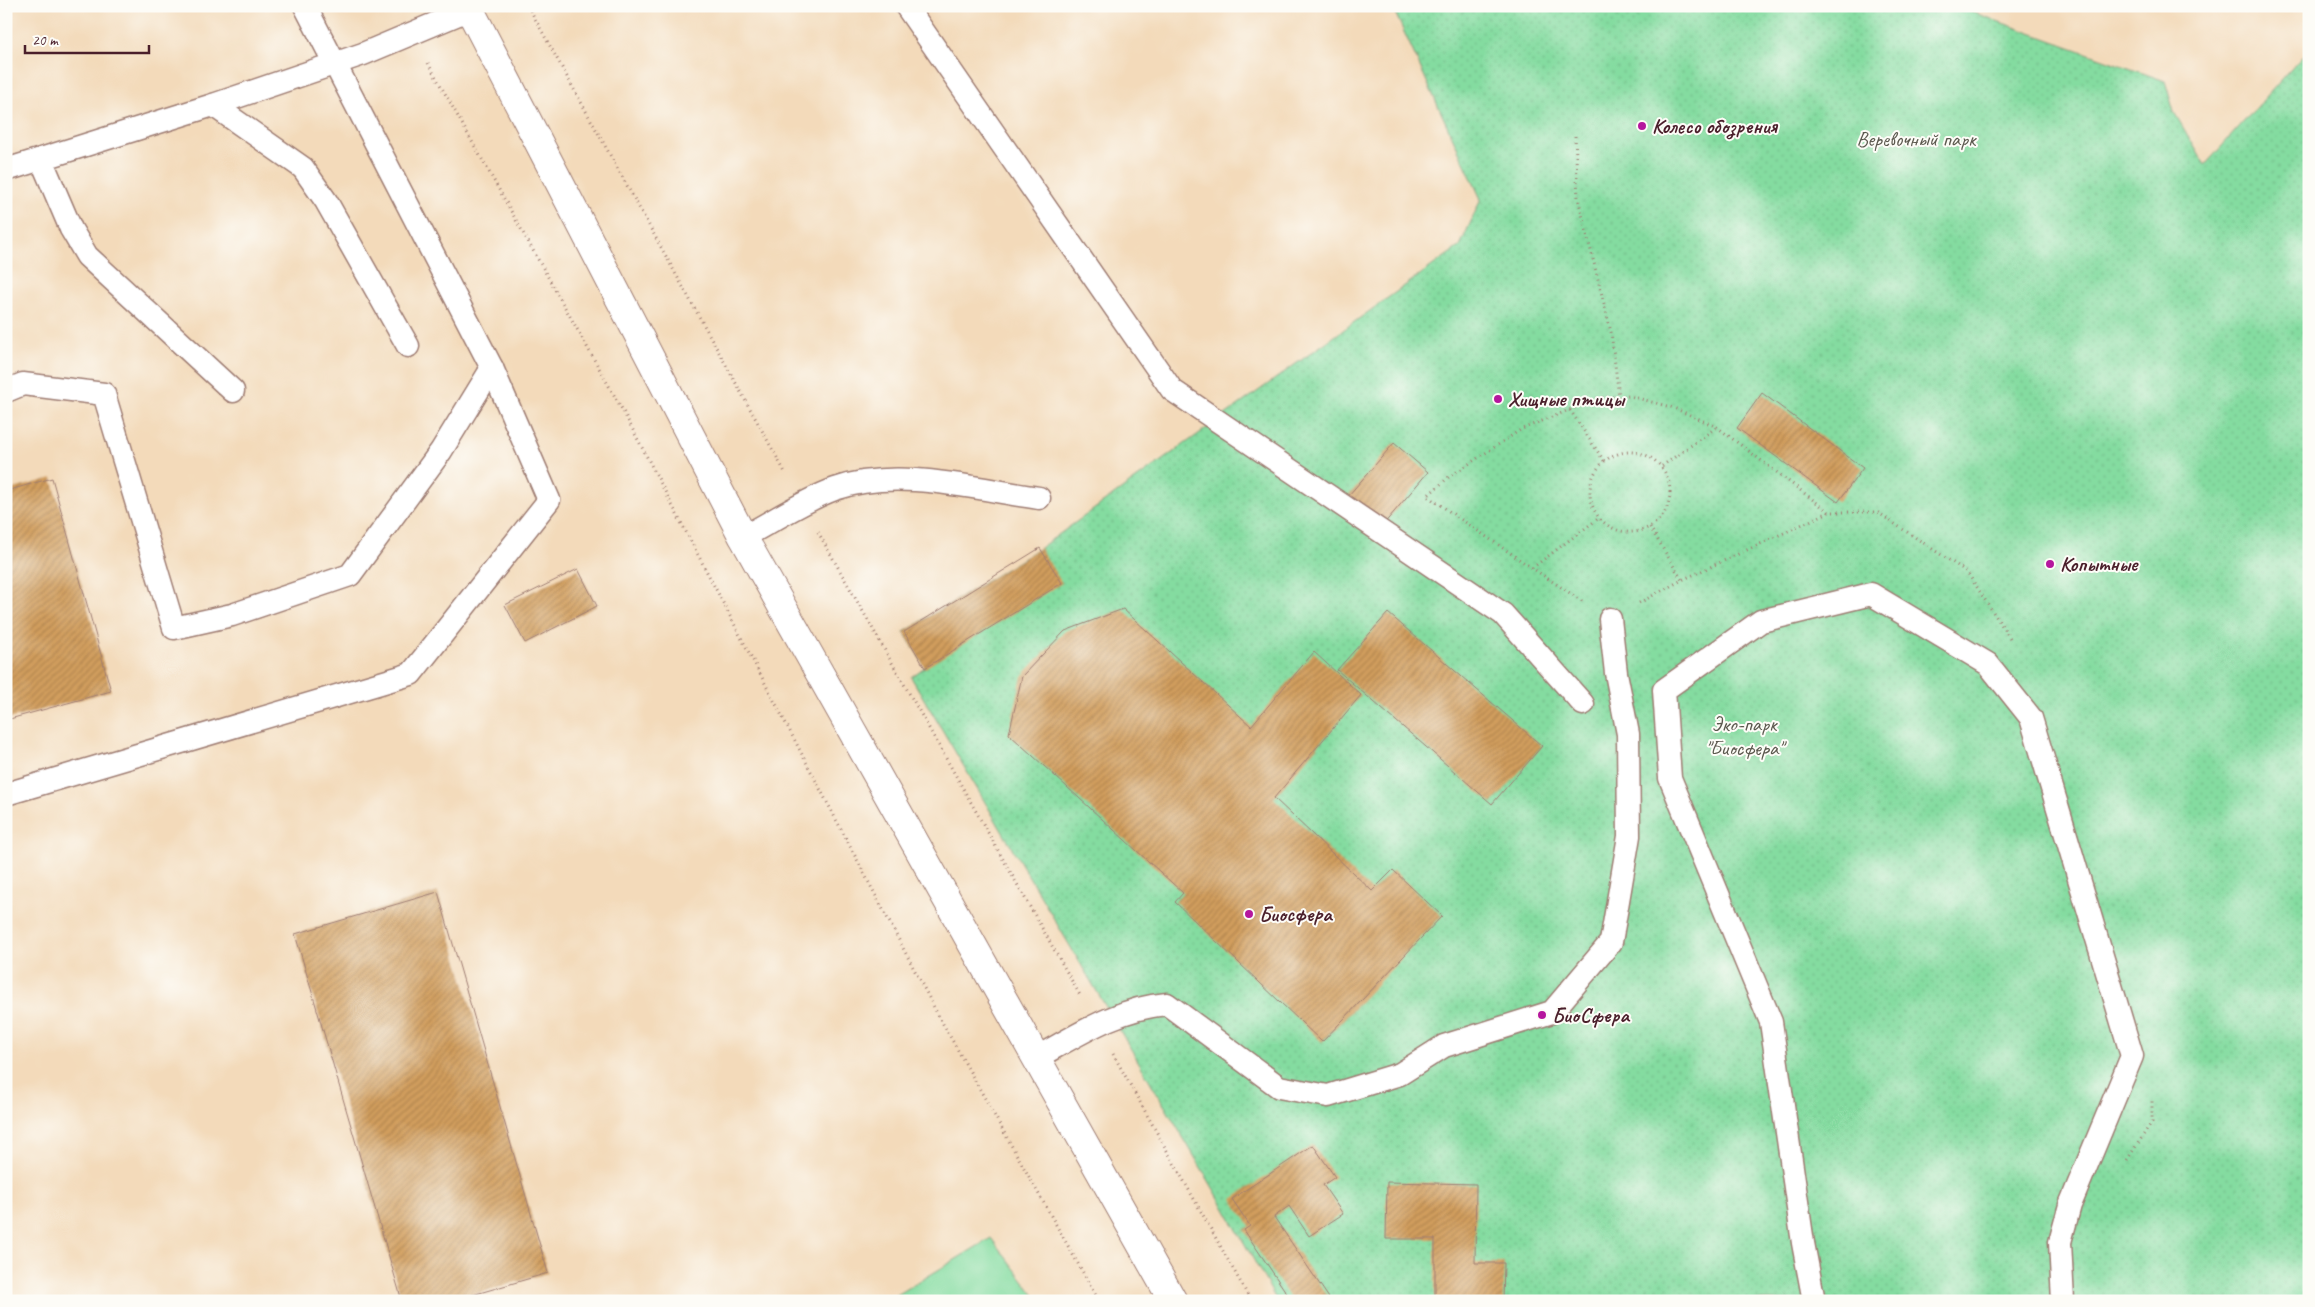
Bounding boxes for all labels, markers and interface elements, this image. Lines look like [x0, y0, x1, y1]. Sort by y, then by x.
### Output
scale bar [25, 22, 149, 54]
text: 20 m [32, 31, 59, 50]
place label: Колесо обозрения [1652, 113, 1779, 140]
marker: Колесо обозрения [1636, 120, 1648, 132]
park label: Веревочный парк [1856, 126, 1977, 152]
place label: Хищные птицы [1508, 386, 1627, 412]
marker: Хищные птицы [1492, 393, 1504, 405]
place label: Копытные [2060, 551, 2139, 577]
marker: Копытные [2044, 558, 2056, 570]
park label: Эко-парк "Биосфера" [1705, 711, 1787, 761]
place label: Биосфера [1259, 901, 1333, 927]
marker: Биосфера [1243, 908, 1255, 920]
place label: БиоСфера [1552, 1002, 1630, 1028]
marker: БиоСфера [1536, 1009, 1548, 1021]

